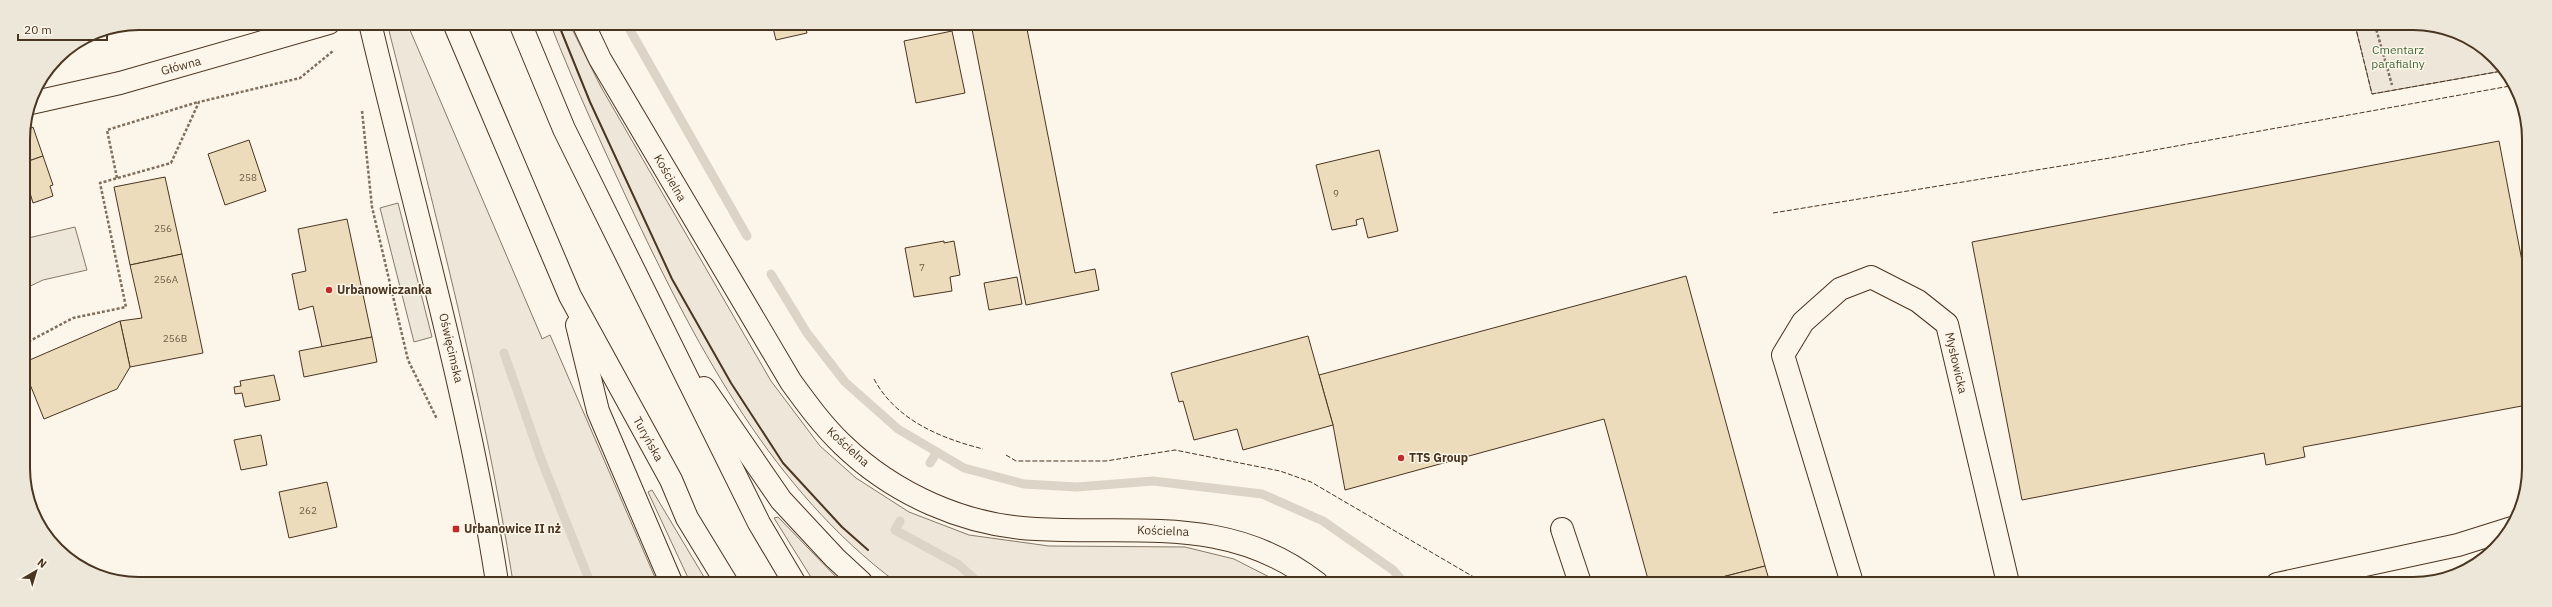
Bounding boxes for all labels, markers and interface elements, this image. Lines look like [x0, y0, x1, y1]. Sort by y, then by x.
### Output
scale bar [18, 16, 107, 42]
text: 20 m [24, 22, 52, 37]
park label: Cmentarz parafialny [2371, 42, 2425, 71]
street label: Główna [159, 53, 203, 78]
street label: Kościelna [651, 151, 690, 205]
house number: 258 [239, 171, 257, 184]
house number: 9 [1333, 187, 1339, 200]
house number: 256 [154, 222, 172, 235]
house number: 7 [919, 261, 925, 274]
house number: 256A [154, 273, 179, 286]
place label: Urbanowiczanka [337, 282, 432, 297]
marker: Urbanowiczanka [324, 285, 334, 295]
street label: Oświęcimska [436, 312, 467, 385]
street label: Mysłowicka [1942, 331, 1971, 396]
house number: 256B [163, 332, 187, 345]
street label: Turyńska [630, 414, 667, 464]
street label: Kościelna [824, 424, 873, 470]
place label: TTS Group [1409, 450, 1468, 465]
marker: TTS Group [1396, 453, 1406, 463]
house number: 262 [299, 504, 317, 517]
place label: Urbanowice II nż [464, 521, 561, 536]
street label: Kościelna [1137, 522, 1190, 539]
marker: Urbanowice II nż [451, 524, 461, 534]
north arrow [16, 551, 56, 591]
text: N [35, 555, 50, 571]

